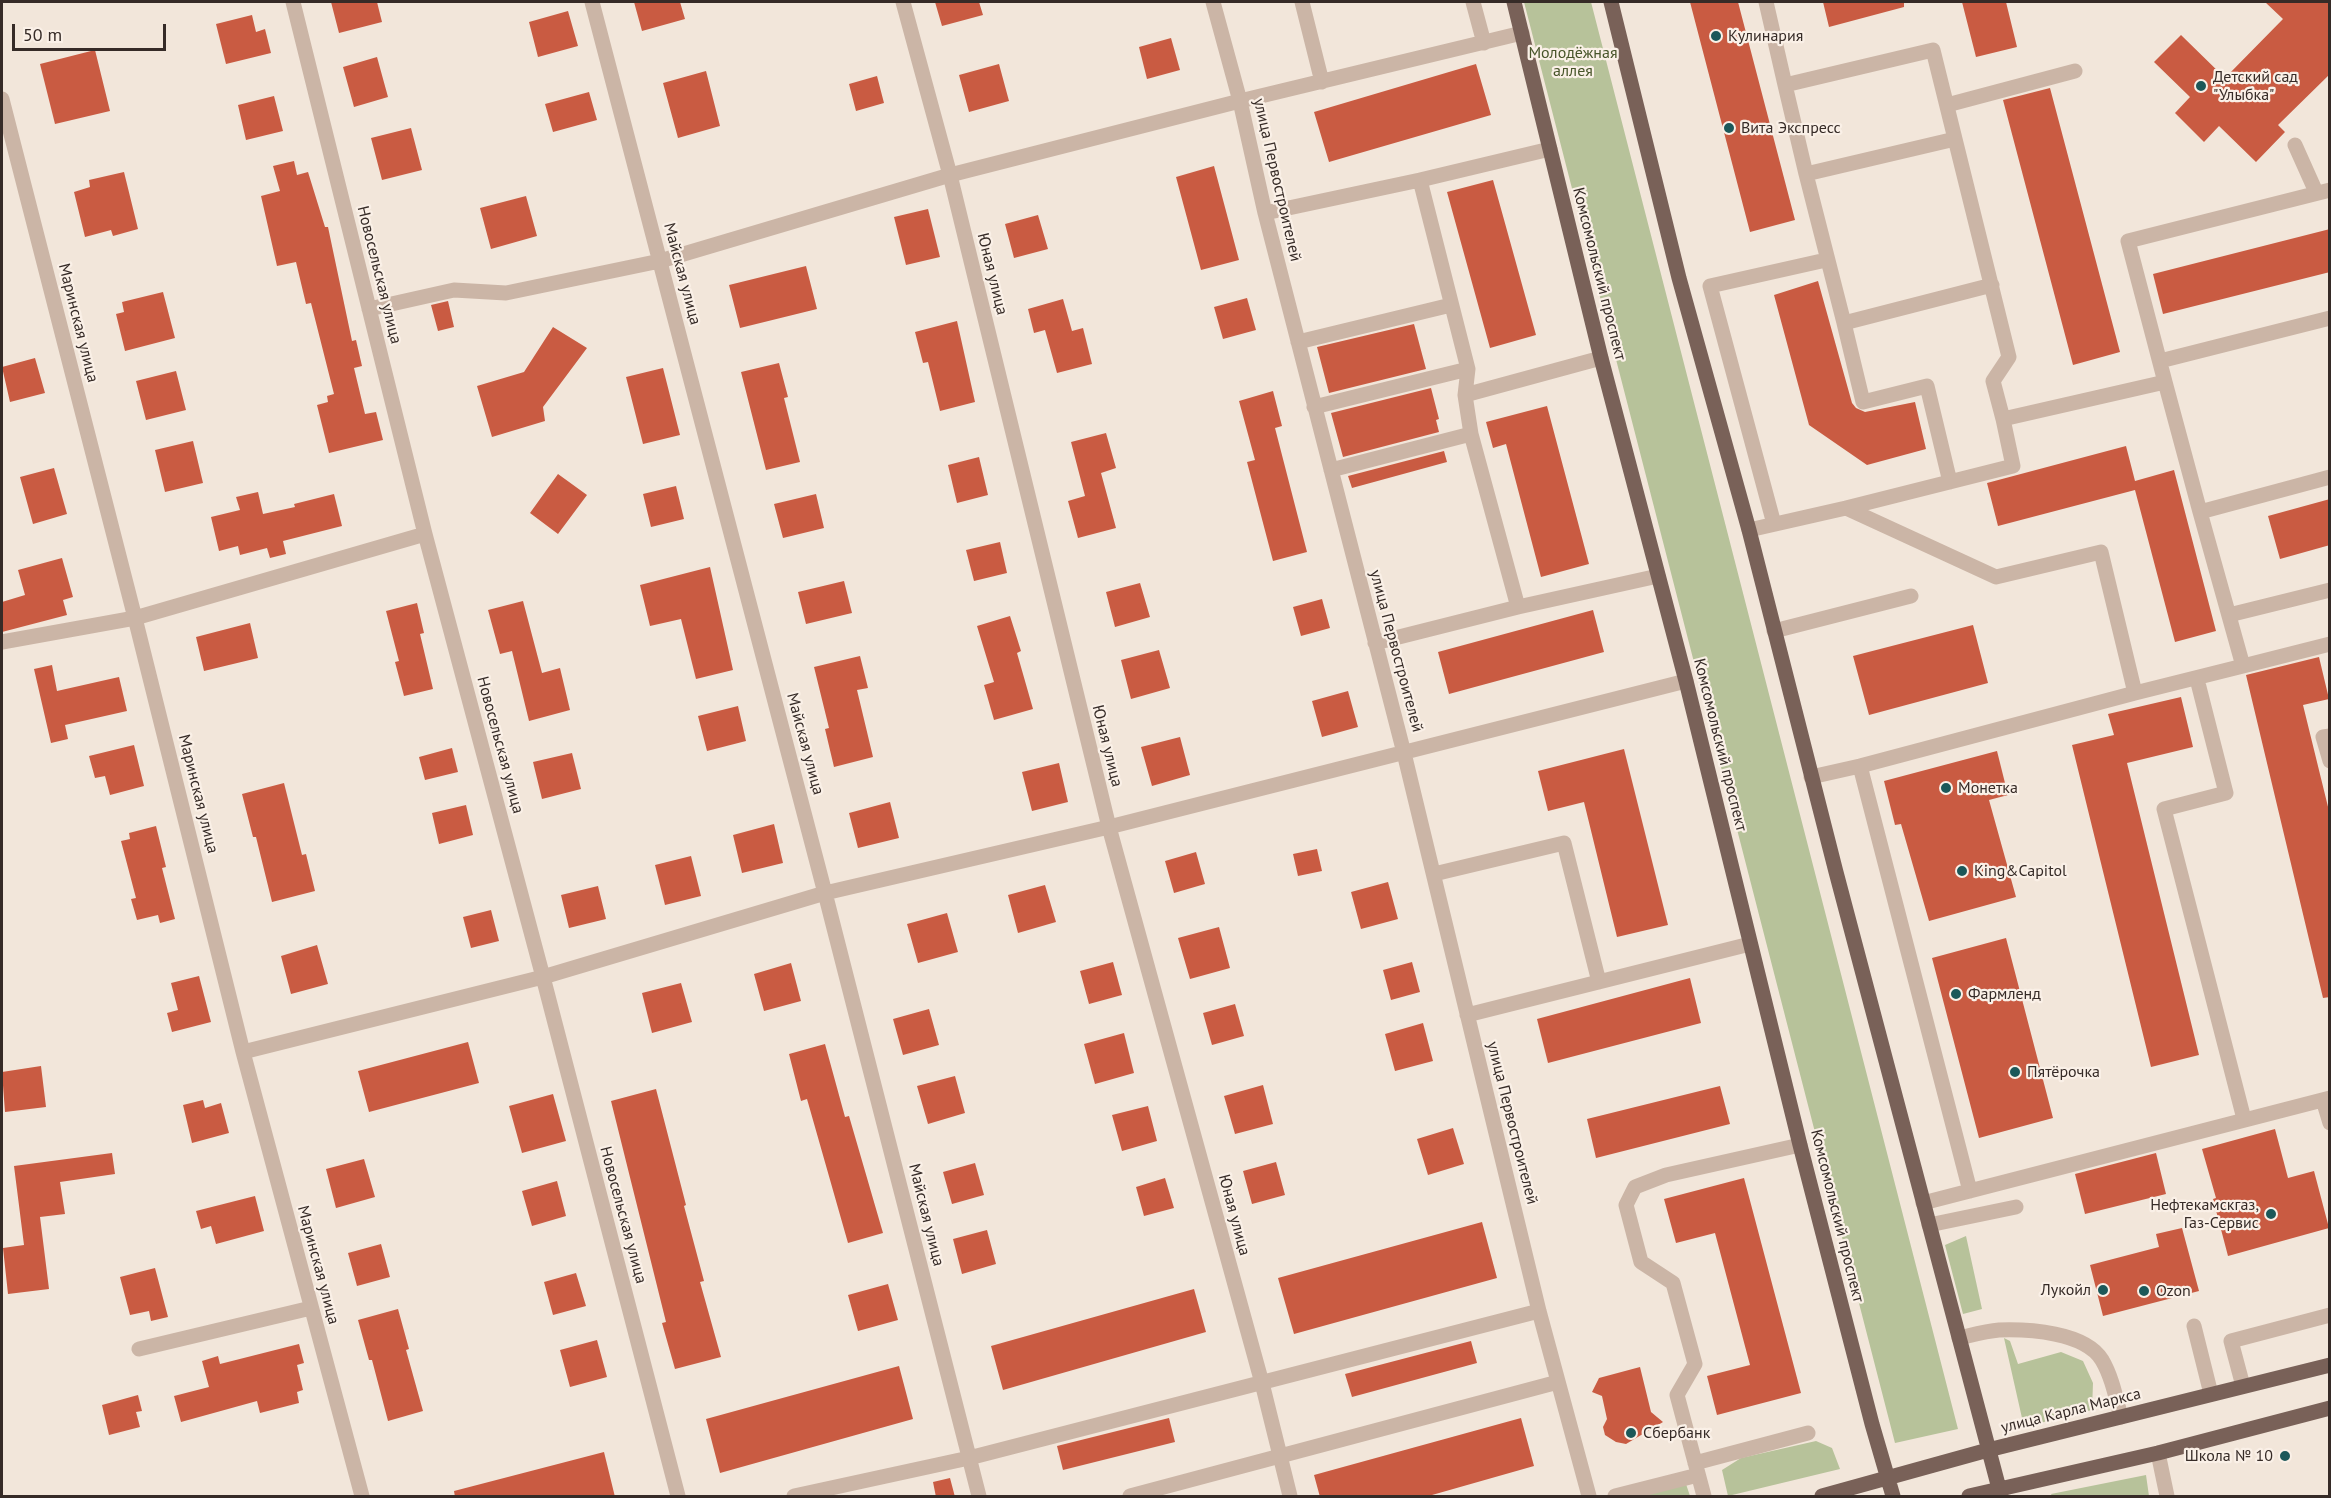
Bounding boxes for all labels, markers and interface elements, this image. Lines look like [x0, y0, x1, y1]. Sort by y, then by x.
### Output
scale bar [15, 12, 170, 50]
text: 50 m [23, 23, 62, 46]
place label: Кулинария [1728, 26, 1803, 46]
marker: Кулинария [1709, 29, 1723, 43]
park label: Молодёжная аллея [1528, 43, 1618, 81]
place label: Детский сад "Улыбка" [2213, 67, 2298, 105]
marker: Детский сад "Улыбка" [2194, 79, 2208, 93]
street label: улица Первостроителей [1249, 96, 1305, 264]
place label: Вита Экспресс [1741, 118, 1841, 138]
marker: Вита Экспресс [1722, 121, 1736, 135]
street label: Комсомольский проспект [1568, 186, 1630, 362]
street label: Новосельская улица [353, 204, 405, 346]
street label: Майская улица [659, 221, 705, 327]
street label: Юная улица [973, 231, 1011, 317]
street label: Маринская улица [54, 261, 102, 385]
street label: улица Первостроителей [1365, 568, 1427, 734]
street label: Комсомольский проспект [1689, 657, 1751, 833]
street label: Новосельская улица [472, 674, 528, 816]
street label: Майская улица [782, 691, 828, 797]
street label: Юная улица [1088, 703, 1126, 789]
street label: Маринская улица [174, 732, 222, 856]
place label: Монетка [1958, 778, 2018, 798]
marker: Монетка [1939, 781, 1953, 795]
place label: King&Capitol [1974, 861, 2067, 881]
marker: King&Capitol [1955, 864, 1969, 878]
place label: Фармленд [1968, 984, 2041, 1004]
marker: Фармленд [1949, 987, 1963, 1001]
street label: улица Первостроителей [1482, 1040, 1542, 1206]
place label: Пятёрочка [2027, 1062, 2100, 1082]
marker: Пятёрочка [2008, 1065, 2022, 1079]
street label: Комсомольский проспект [1806, 1128, 1868, 1304]
street label: Новосельская улица [595, 1144, 651, 1286]
street label: Майская улица [904, 1162, 948, 1268]
street label: Юная улица [1214, 1172, 1254, 1258]
place label: Нефтекамскгаз, Газ-Сервис [2150, 1195, 2259, 1233]
street label: Маринская улица [293, 1204, 343, 1326]
marker: Нефтекамскгаз, Газ-Сервис [2264, 1207, 2278, 1221]
place label: Лукойл [2041, 1280, 2091, 1300]
place label: Ozon [2156, 1281, 2191, 1301]
marker: Лукойл [2096, 1283, 2110, 1297]
marker: Ozon [2137, 1284, 2151, 1298]
street label: улица Карла Маркса [1999, 1384, 2143, 1438]
place label: Сбербанк [1643, 1423, 1710, 1443]
marker: Сбербанк [1624, 1426, 1638, 1440]
place label: Школа № 10 [2185, 1446, 2273, 1466]
marker: Школа № 10 [2278, 1449, 2292, 1463]

